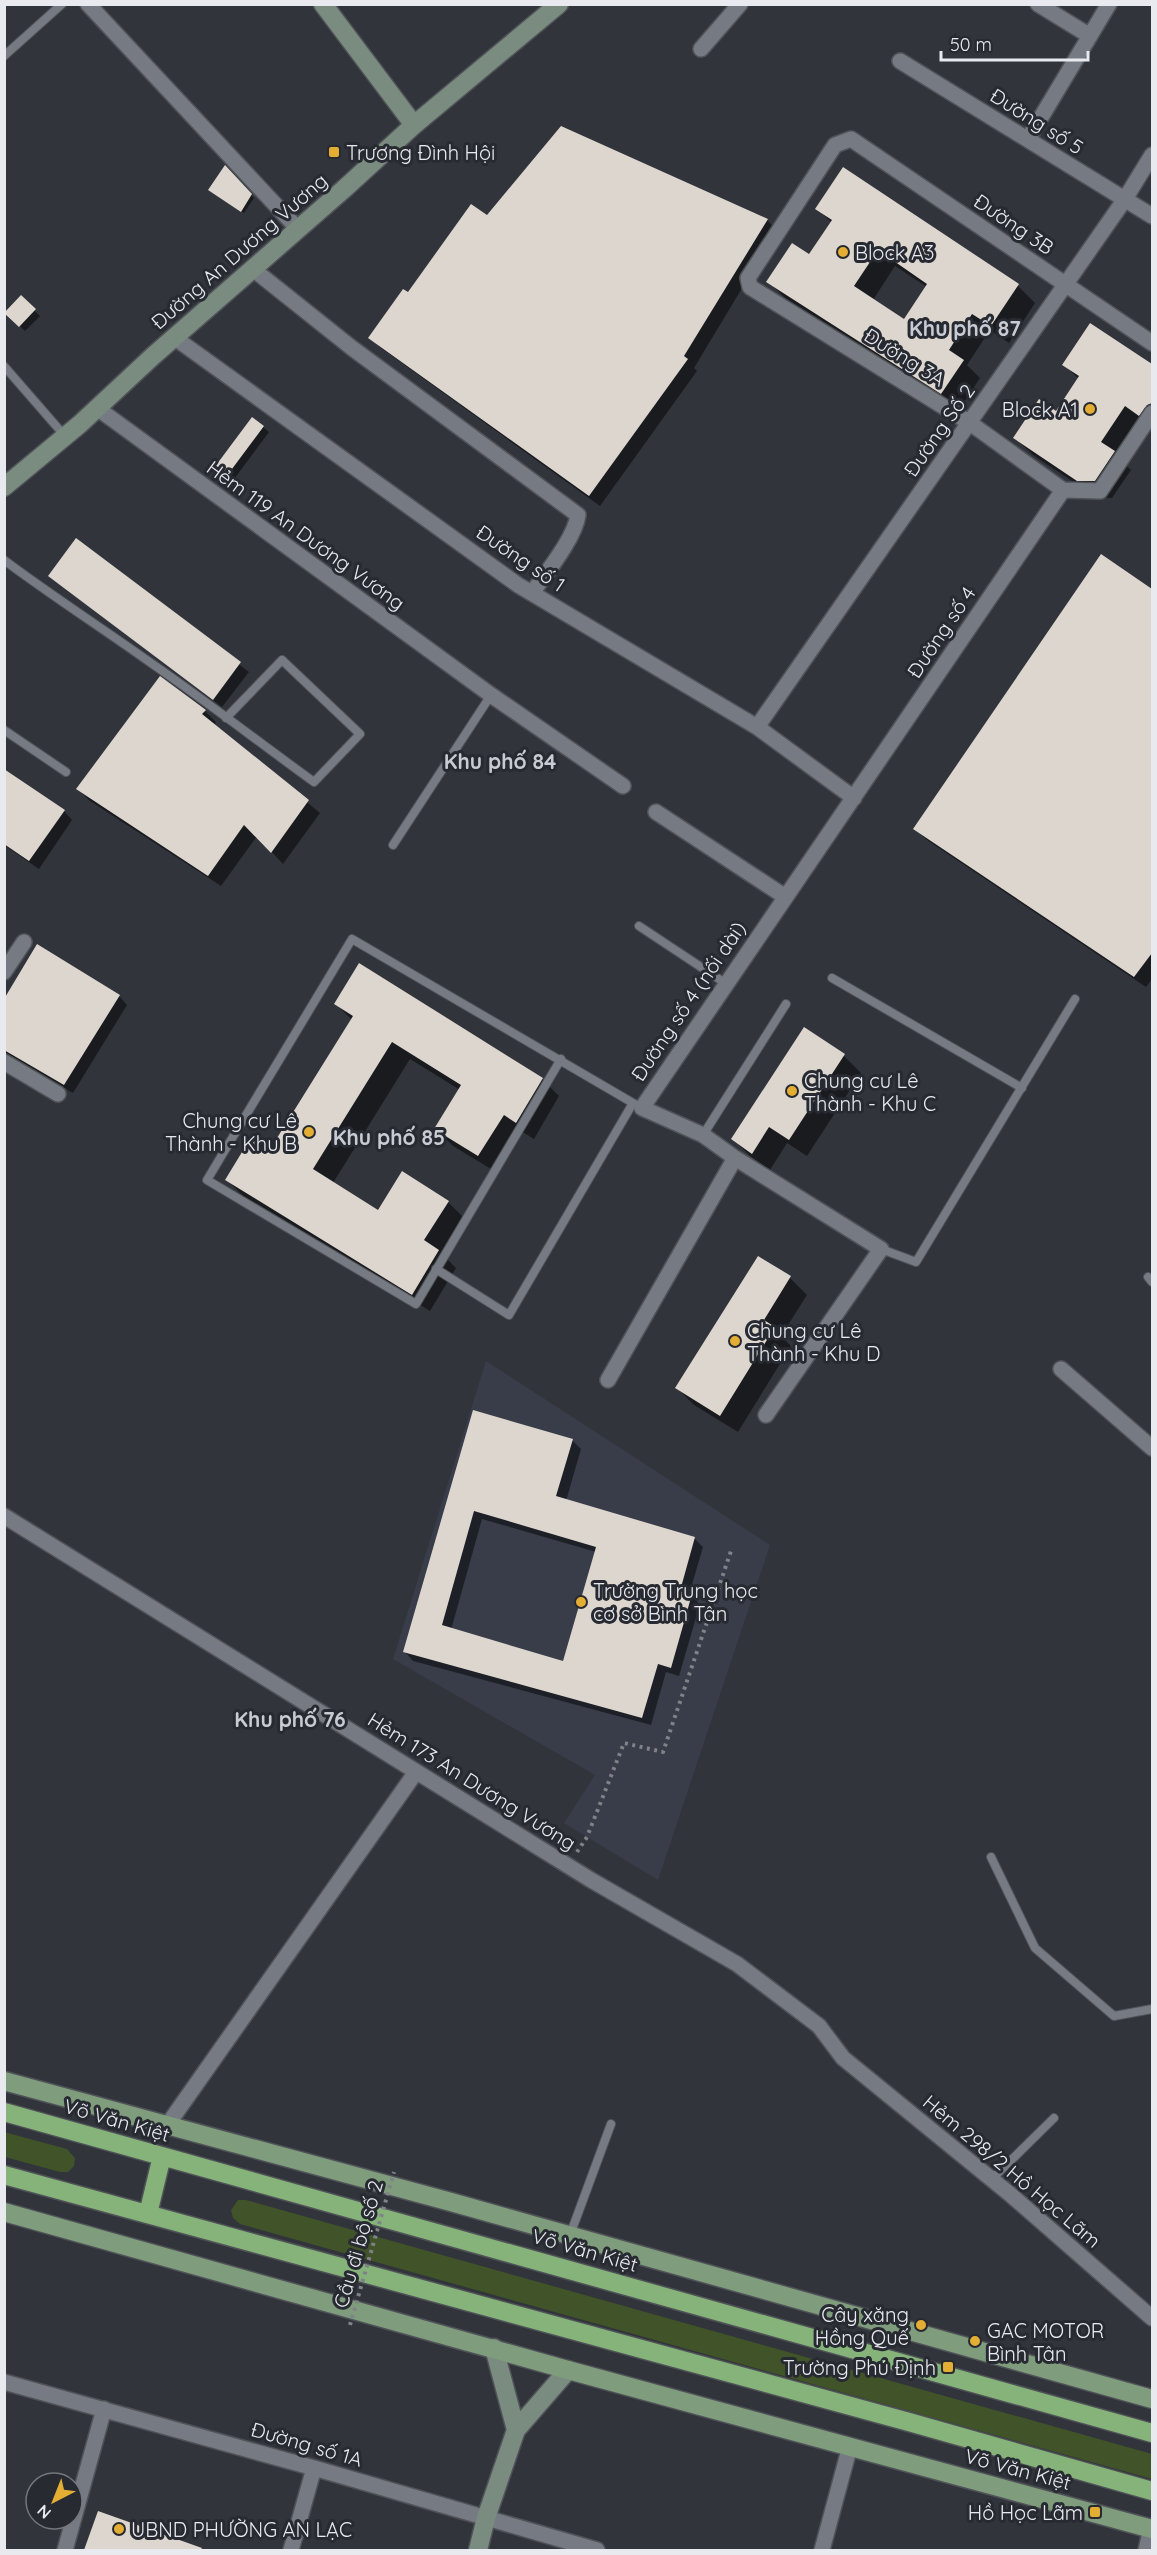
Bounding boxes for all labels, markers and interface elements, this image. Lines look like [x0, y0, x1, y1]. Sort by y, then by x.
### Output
scale bar [941, 24, 1088, 62]
text: 50 m [950, 33, 992, 56]
street label: Đường số 5 [986, 83, 1088, 159]
place label: Trương Đình Hội [346, 140, 495, 165]
marker: Trương Đình Hội [327, 145, 341, 159]
street label: Đường An Dương Vương [146, 168, 332, 334]
street label: Đường 3B [969, 188, 1059, 260]
place label: Block A3 [855, 240, 934, 265]
marker: Block A3 [836, 245, 850, 259]
district label: Khu phố 87 [909, 315, 1021, 341]
street label: Đường 3A [860, 322, 950, 392]
street label: Đường Số 2 [898, 379, 980, 481]
place label: Block A1 [1002, 397, 1078, 422]
marker: Block A1 [1083, 402, 1097, 416]
street label: Hẻm 119 An Dương Vương [202, 455, 410, 615]
street label: Đường số 1 [472, 519, 570, 597]
street label: Đường số 4 [901, 582, 981, 682]
district label: Khu phố 84 [444, 748, 556, 774]
street label: Đường số 4 (nối dài) [625, 916, 751, 1086]
place label: Chung cư Lê Thành - Khu C [804, 1068, 936, 1116]
marker: Chung cư Lê Thành - Khu C [785, 1084, 799, 1098]
place label: Chung cư Lê Thành - Khu B [165, 1108, 297, 1156]
district label: Khu phố 85 [333, 1124, 445, 1150]
marker: Chung cư Lê Thành - Khu B [302, 1125, 316, 1139]
place label: Chung cư Lê Thành - Khu D [747, 1318, 880, 1366]
marker: Chung cư Lê Thành - Khu D [728, 1334, 742, 1348]
place label: Trường Trung học cơ sở Bình Tân [593, 1578, 758, 1626]
marker: Trường Trung học cơ sở Bình Tân [574, 1595, 588, 1609]
district label: Khu phố 76 [234, 1706, 346, 1732]
street label: Hẻm 173 An Dương Vương [363, 1707, 581, 1855]
street label: Hẻm 298/2 Hồ Học Lãm [918, 2089, 1106, 2253]
street label: Võ Văn Kiệt [61, 2093, 173, 2147]
street label: Cầu đi bộ số 2 [328, 2177, 388, 2311]
street label: Võ Văn Kiệt [529, 2223, 641, 2277]
place label: Cây xăng Hồng Quế [815, 2302, 909, 2350]
marker: Cây xăng Hồng Quế [914, 2318, 928, 2332]
place label: GAC MOTOR Bình Tân [987, 2318, 1104, 2366]
marker: GAC MOTOR Bình Tân [968, 2334, 982, 2348]
place label: Trường Phú Định [783, 2355, 936, 2380]
marker: Trường Phú Định [941, 2360, 955, 2374]
street label: Đường số 1A [248, 2416, 366, 2472]
street label: Võ Văn Kiệt [962, 2443, 1074, 2495]
north arrow [24, 2471, 84, 2531]
place label: Hồ Học Lãm [968, 2500, 1083, 2525]
text: N [33, 2501, 55, 2524]
marker: Hồ Học Lãm [1088, 2505, 1102, 2519]
place label: UBND PHƯỜNG AN LẠC [131, 2517, 352, 2542]
marker: UBND PHƯỜNG AN LẠC [112, 2522, 126, 2536]

